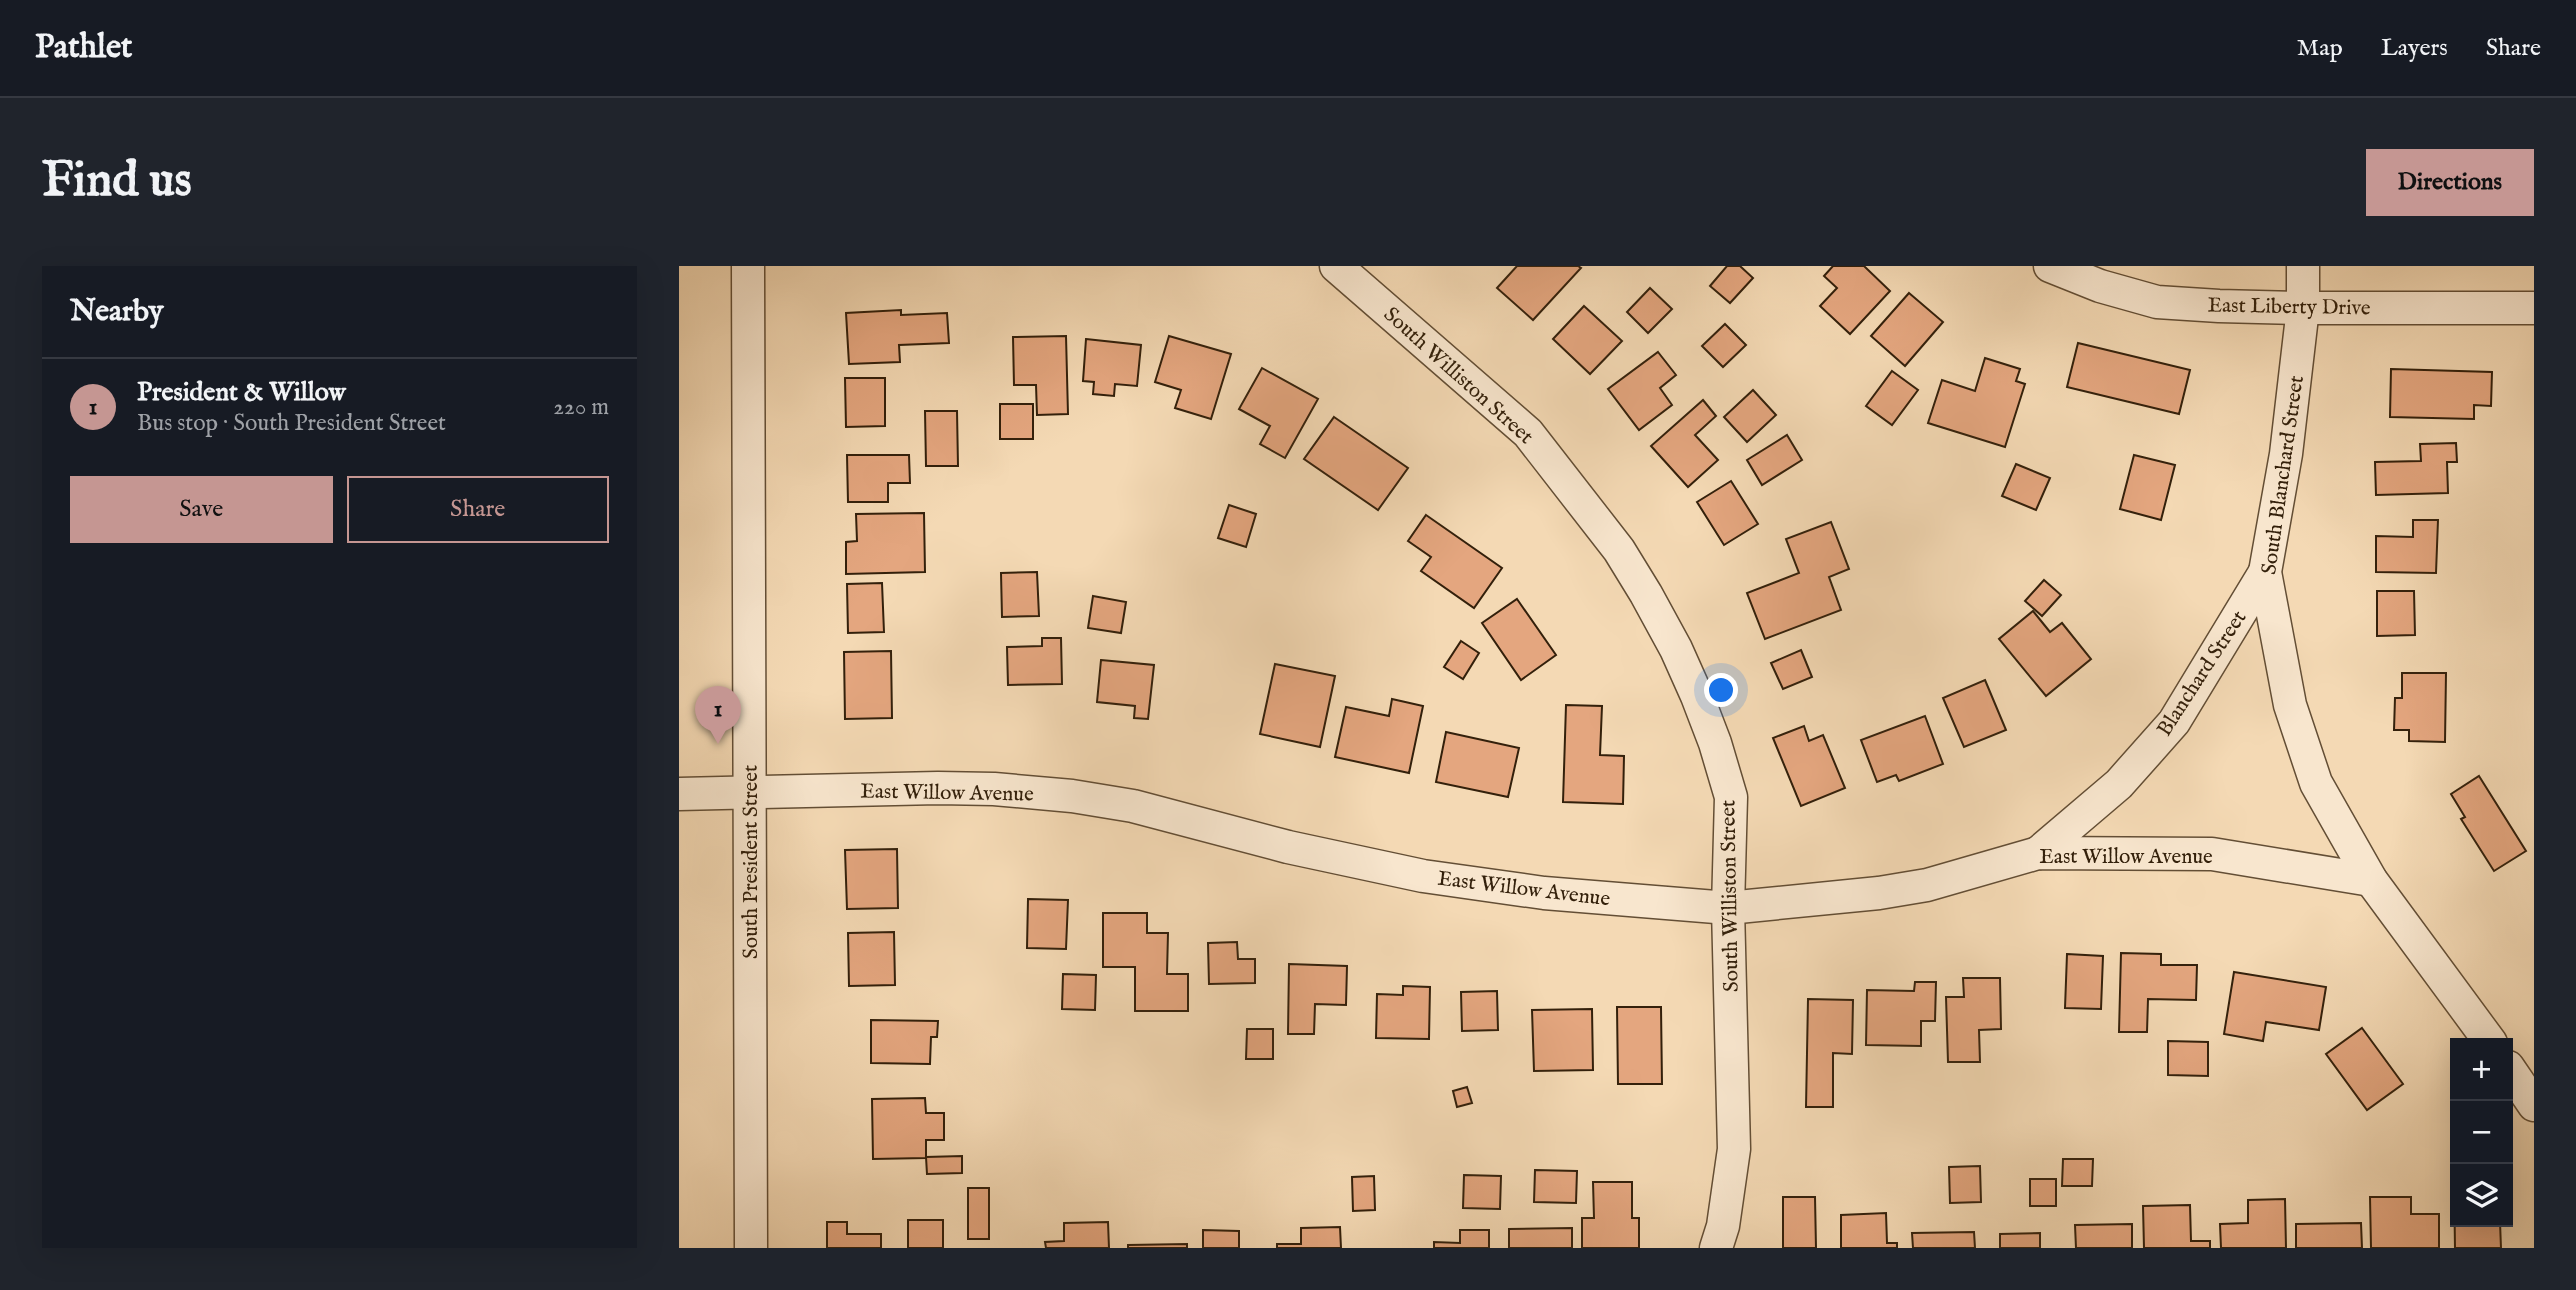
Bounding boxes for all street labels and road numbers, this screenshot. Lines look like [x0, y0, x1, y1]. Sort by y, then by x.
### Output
street label: East Liberty Drive [2207, 293, 2371, 322]
street label: South Williston Street [1377, 302, 1539, 451]
street label: South Blanchard Street [2256, 374, 2311, 576]
street label: Blanchard Street [2151, 606, 2253, 742]
street label: South President Street [738, 765, 765, 959]
street label: East Willow Avenue [860, 778, 1034, 809]
street label: South Williston Street [1715, 800, 1746, 992]
street label: East Willow Avenue [2039, 844, 2213, 871]
street label: East Willow Avenue [1436, 866, 1612, 914]

